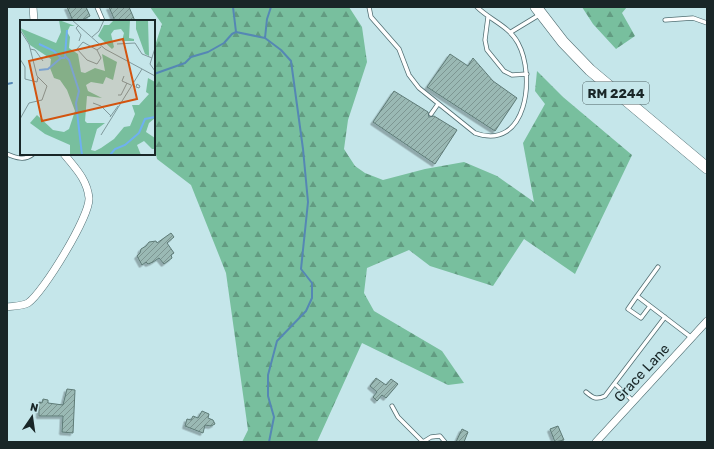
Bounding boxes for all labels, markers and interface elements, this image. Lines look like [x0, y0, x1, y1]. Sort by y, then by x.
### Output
inset map [20, 20, 155, 155]
road number: RM 2244 [583, 82, 649, 104]
street label: Grace Lane [611, 340, 673, 406]
north arrow [12, 397, 52, 437]
text: N [29, 401, 40, 415]

